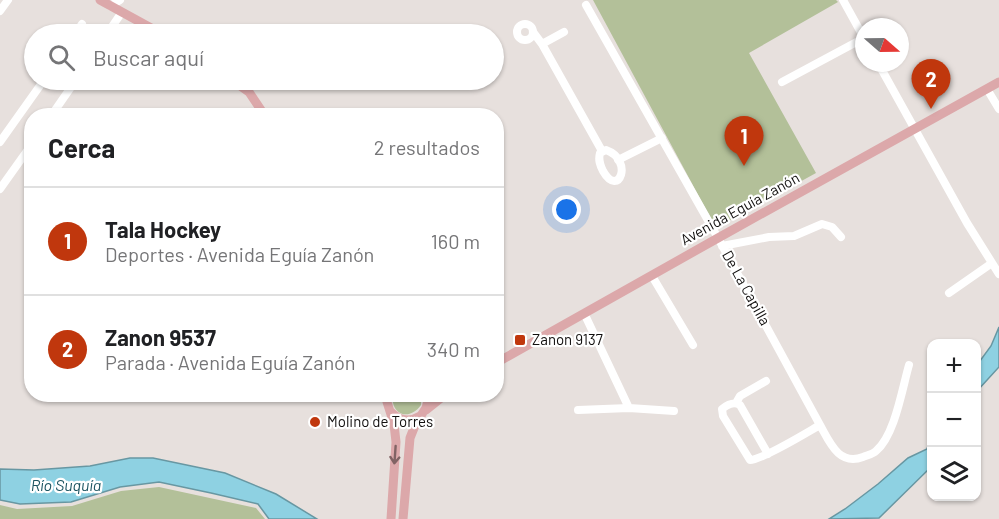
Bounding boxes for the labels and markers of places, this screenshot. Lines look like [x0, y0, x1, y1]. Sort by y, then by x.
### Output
pin: 2 [912, 60, 950, 109]
pin: 1 [724, 116, 764, 166]
place label: Zanon 9137 [532, 330, 603, 348]
marker: Zanon 9137 [513, 333, 527, 347]
place label: Molino de Torres [327, 412, 433, 430]
marker: Molino de Torres [308, 415, 322, 429]

